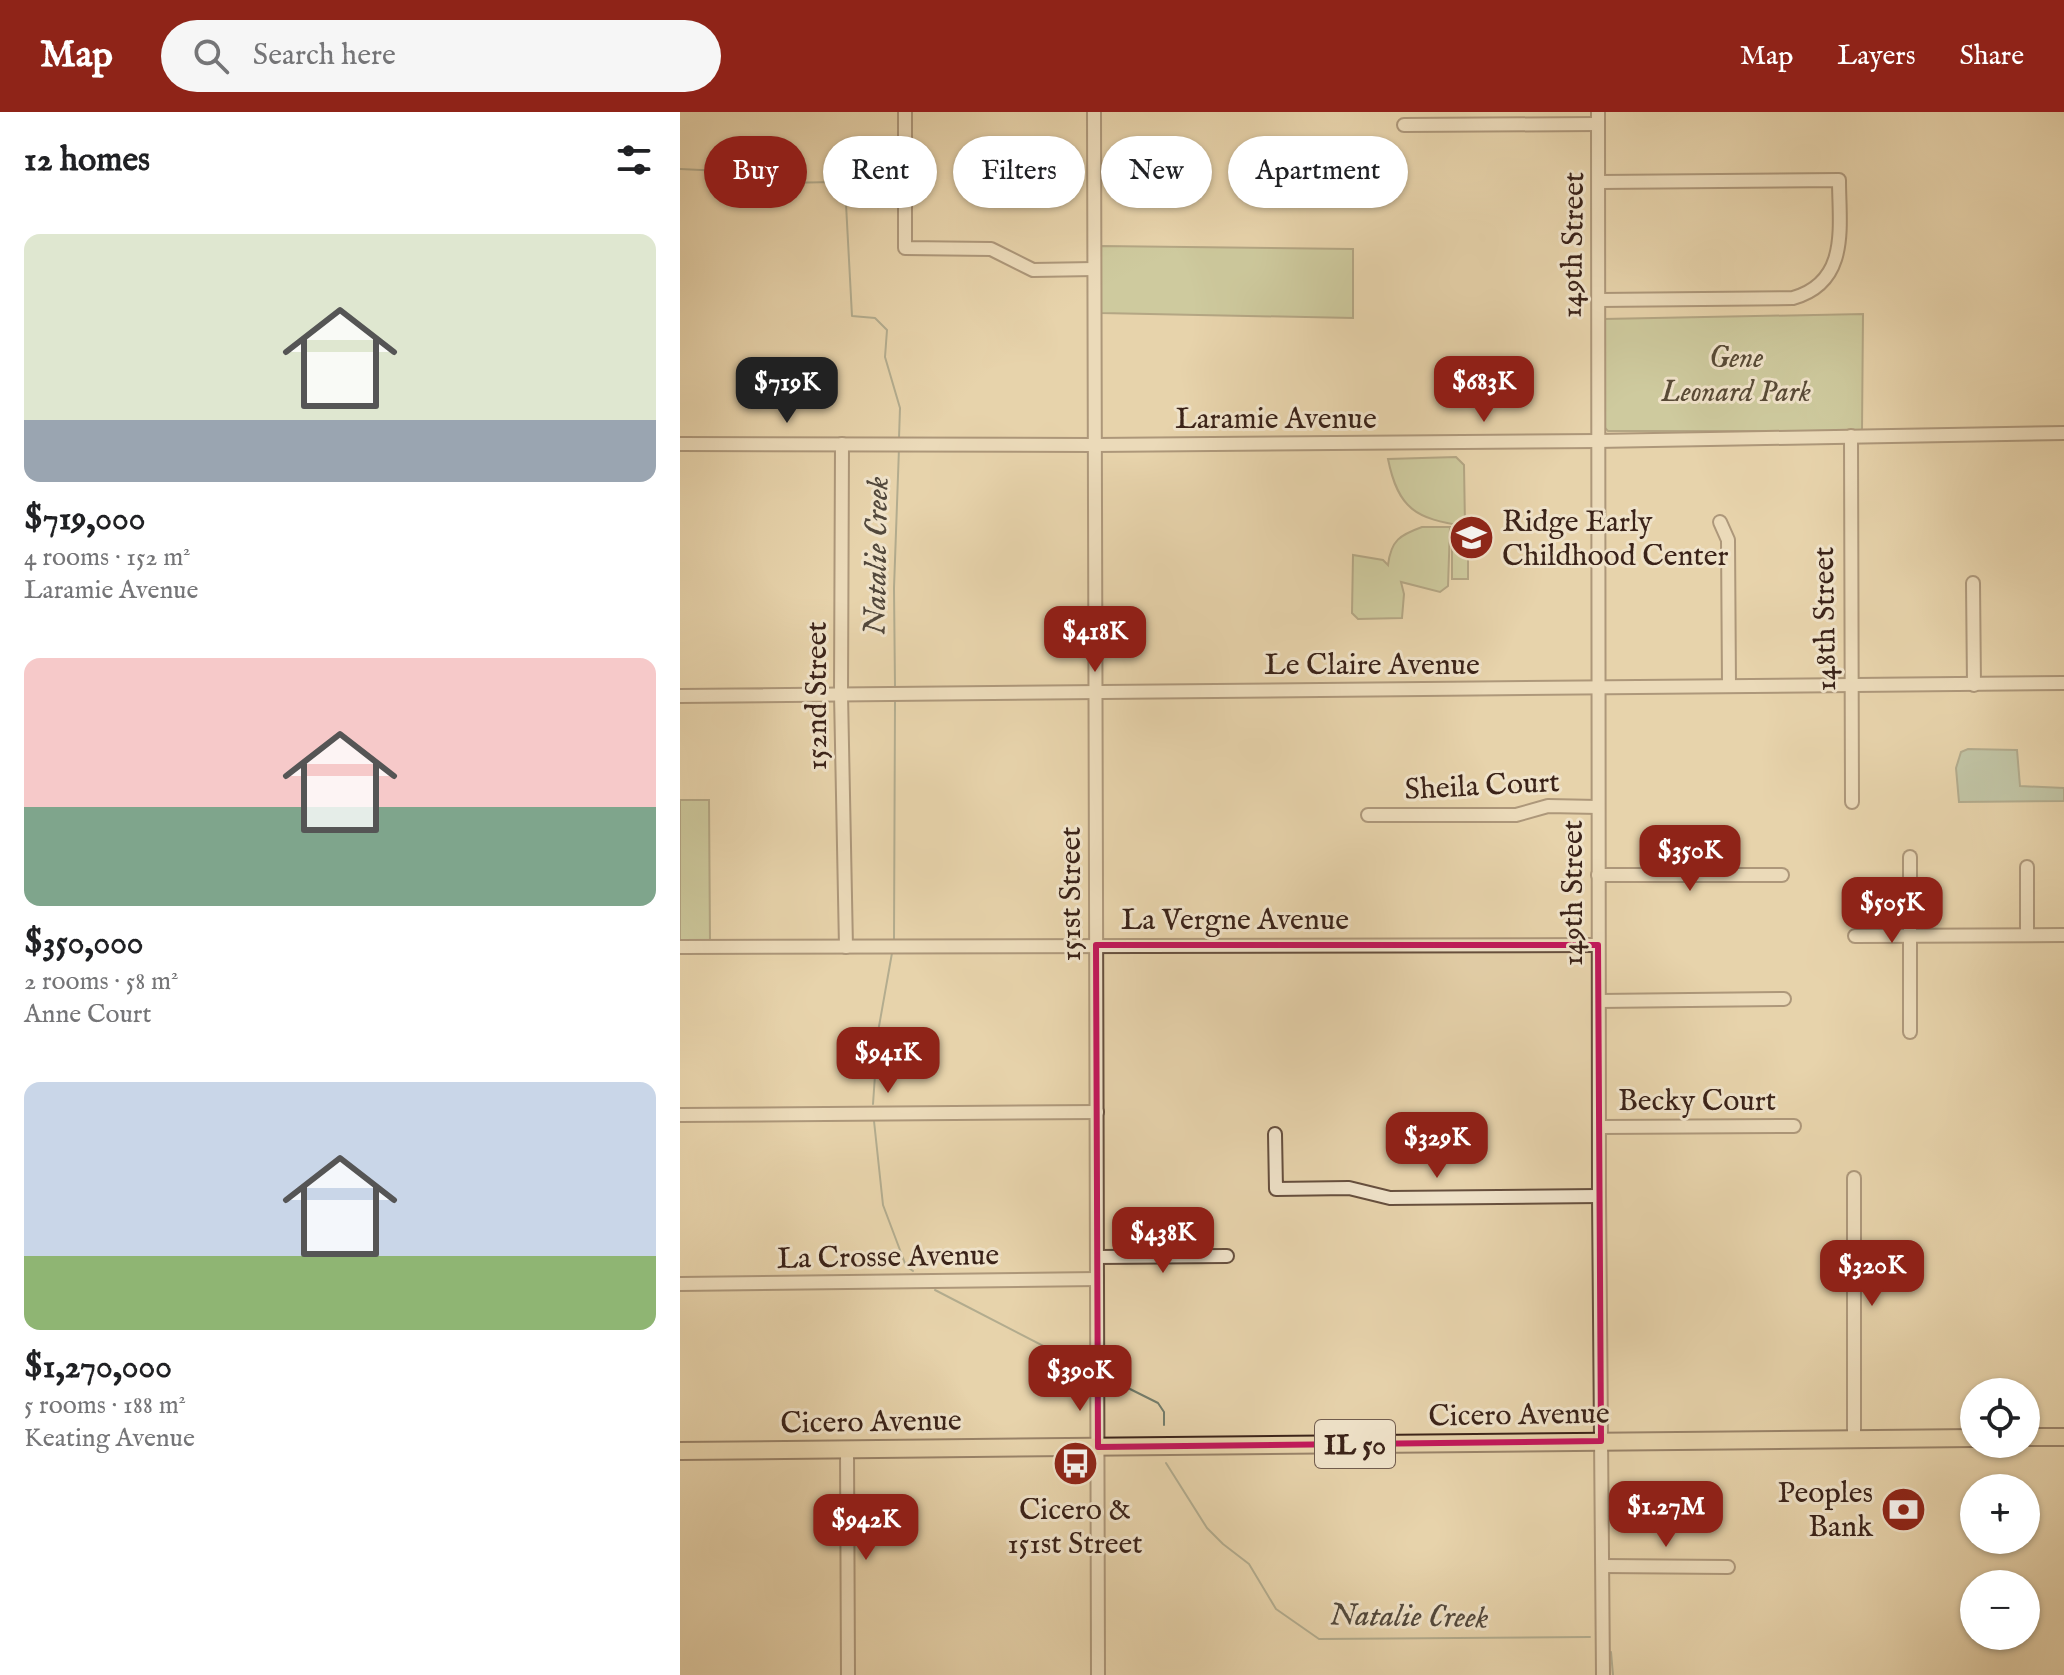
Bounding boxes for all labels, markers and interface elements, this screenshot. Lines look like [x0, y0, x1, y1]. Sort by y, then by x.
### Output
search box [161, 20, 721, 92]
text: Map [40, 32, 113, 80]
icon: search [189, 34, 233, 78]
text: Search here [253, 37, 396, 75]
text: Map [1740, 39, 1793, 74]
text: Layers [1837, 39, 1916, 74]
text: Share [1960, 39, 2024, 74]
chip: Buy [704, 136, 807, 208]
chip: Rent [823, 136, 937, 208]
chip: Filters [953, 136, 1085, 208]
chip: New [1101, 136, 1212, 208]
chip: Apartment [1228, 136, 1408, 208]
icon: filters [612, 138, 656, 182]
text: 12 homes [24, 139, 150, 182]
street label: 149th Street [1554, 172, 1594, 319]
icon: home [268, 286, 412, 430]
park label: Gene Leonard Park [1660, 340, 1811, 412]
pin: $683K [1428, 356, 1540, 424]
pin: $719K [731, 357, 843, 425]
text: $683K [1452, 365, 1516, 398]
text: $719K [754, 366, 820, 399]
street label: Laramie Avenue [1175, 401, 1377, 439]
water label: Natalie Creek [856, 476, 899, 636]
text: $719,000 [24, 498, 145, 541]
place label: Ridge Early Childhood Center [1502, 504, 1728, 576]
school or university icon: Ridge Early Childhood Center [1447, 514, 1495, 562]
text: 4 rooms · 152 m² [24, 541, 191, 574]
street label: 148th Street [1806, 546, 1846, 692]
text: Laramie Avenue [24, 574, 198, 607]
pin: $418K [1039, 606, 1151, 674]
text: $418K [1062, 615, 1128, 648]
street label: 152nd Street [799, 621, 837, 771]
street label: Le Claire Avenue [1264, 647, 1480, 685]
icon: home [268, 710, 412, 854]
street label: Sheila Court [1404, 764, 1561, 810]
street label: 149th Street [1555, 820, 1593, 966]
pin: $350K [1634, 825, 1746, 893]
street label: 151st Street [1053, 826, 1091, 962]
text: $350K [1658, 834, 1723, 867]
pin: $505K [1836, 877, 1948, 945]
text: $505K [1860, 886, 1924, 919]
street label: La Vergne Avenue [1121, 902, 1349, 940]
text: $350,000 [24, 922, 144, 965]
text: 2 rooms · 58 m² [24, 965, 178, 998]
text: Anne Court [24, 998, 151, 1031]
pin: $941K [832, 1027, 944, 1095]
text: $941K [855, 1036, 921, 1069]
street label: Becky Court [1618, 1083, 1776, 1121]
pin: $329K [1381, 1112, 1493, 1180]
text: $329K [1404, 1121, 1470, 1154]
icon: home [268, 1134, 412, 1278]
pin: $438K [1107, 1207, 1219, 1275]
text: $438K [1130, 1216, 1196, 1249]
street label: La Crosse Avenue [777, 1237, 1000, 1279]
pin: $320K [1816, 1240, 1928, 1308]
text: $320K [1838, 1249, 1906, 1282]
pin: $390K [1024, 1345, 1136, 1413]
text: $1,270,000 [24, 1346, 172, 1389]
text: $390K [1046, 1354, 1114, 1387]
map controls [1960, 1378, 2040, 1650]
button: locate [1960, 1378, 2040, 1458]
text: 5 rooms · 188 m² [24, 1389, 186, 1422]
street label: Cicero Avenue [1428, 1395, 1610, 1437]
street label: Cicero Avenue [780, 1402, 962, 1444]
road number: IL 50 [1315, 1420, 1395, 1468]
text: Keating Avenue [24, 1422, 195, 1455]
bus stop icon: Cicero & 151st Street [1051, 1439, 1099, 1487]
button: + [1960, 1474, 2040, 1554]
place label: Peoples Bank [1778, 1475, 1874, 1547]
pin: $1.27M [1601, 1481, 1731, 1549]
bank icon: Peoples Bank [1880, 1485, 1928, 1533]
text: $1.27M [1627, 1490, 1705, 1523]
place label: Cicero & 151st Street [1007, 1492, 1143, 1564]
pin: $942K [810, 1494, 922, 1562]
text: $942K [831, 1503, 901, 1536]
button: − [1960, 1570, 2040, 1650]
water label: Natalie Creek [1329, 1596, 1489, 1639]

